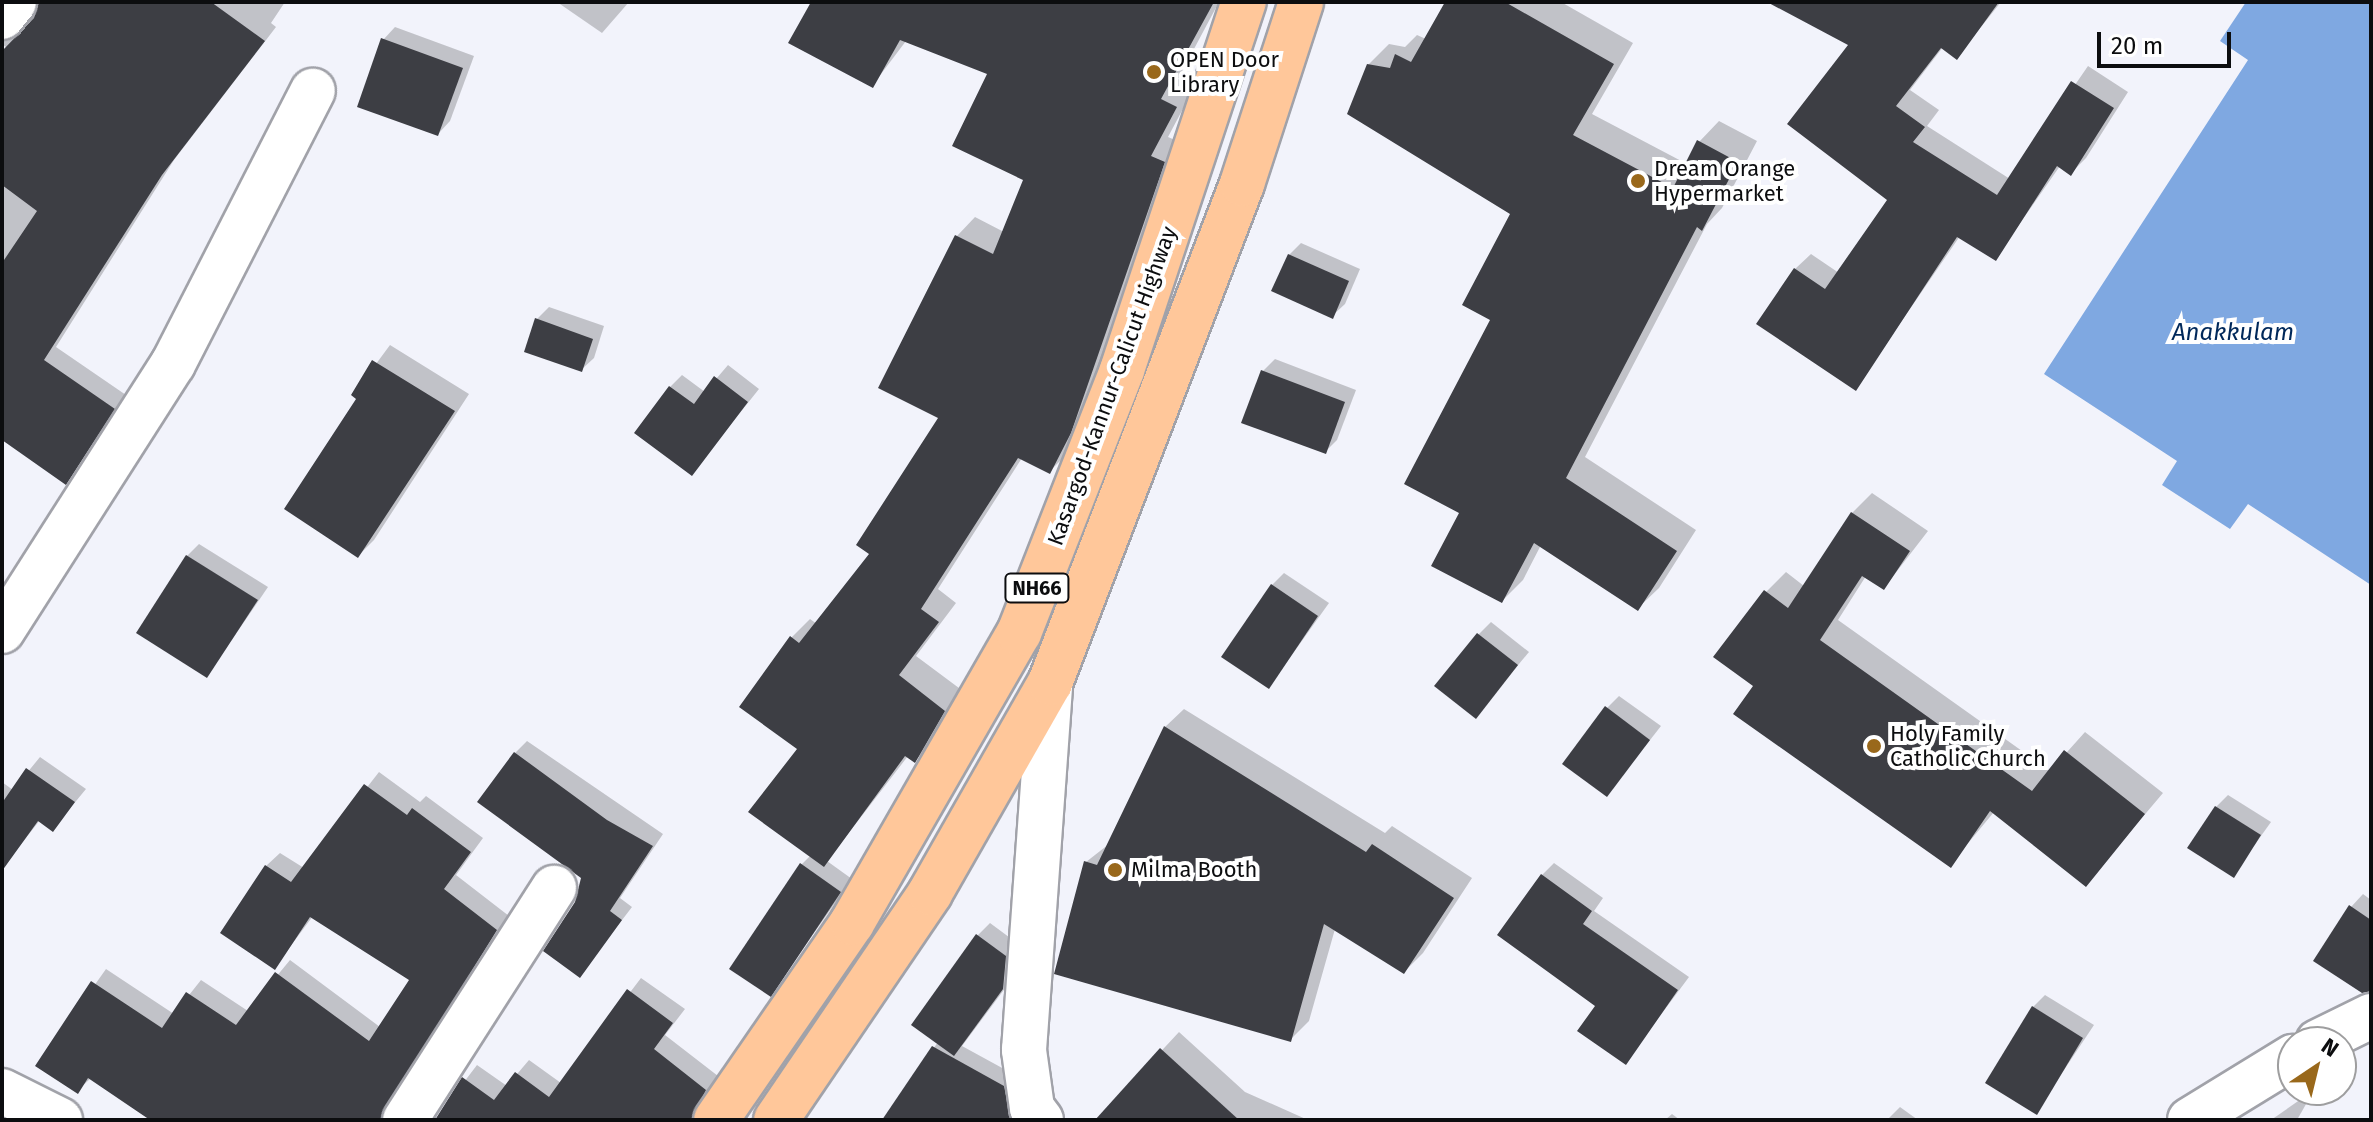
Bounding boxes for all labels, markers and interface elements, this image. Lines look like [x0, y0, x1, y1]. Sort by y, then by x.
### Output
scale bar [2101, 16, 2235, 66]
text: 20 m [2111, 32, 2163, 60]
place label: OPEN Door Library [1170, 46, 1279, 98]
marker: OPEN Door Library [1145, 63, 1163, 81]
place label: Dream Orange Hypermarket [1654, 155, 1795, 206]
marker: Dream Orange Hypermarket [1629, 172, 1647, 190]
street label: Kasargod-Kannur-Calicut Highway [1042, 223, 1182, 549]
water label: Anakkulam [2172, 319, 2294, 347]
road number: NH66 [1003, 572, 1071, 604]
place label: Holy Family Catholic Church [1890, 720, 2046, 772]
marker: Holy Family Catholic Church [1865, 737, 1883, 755]
place label: Milma Booth [1131, 857, 1257, 883]
marker: Milma Booth [1106, 861, 1124, 879]
north arrow [2277, 1026, 2357, 1106]
text: N [2316, 1032, 2344, 1063]

